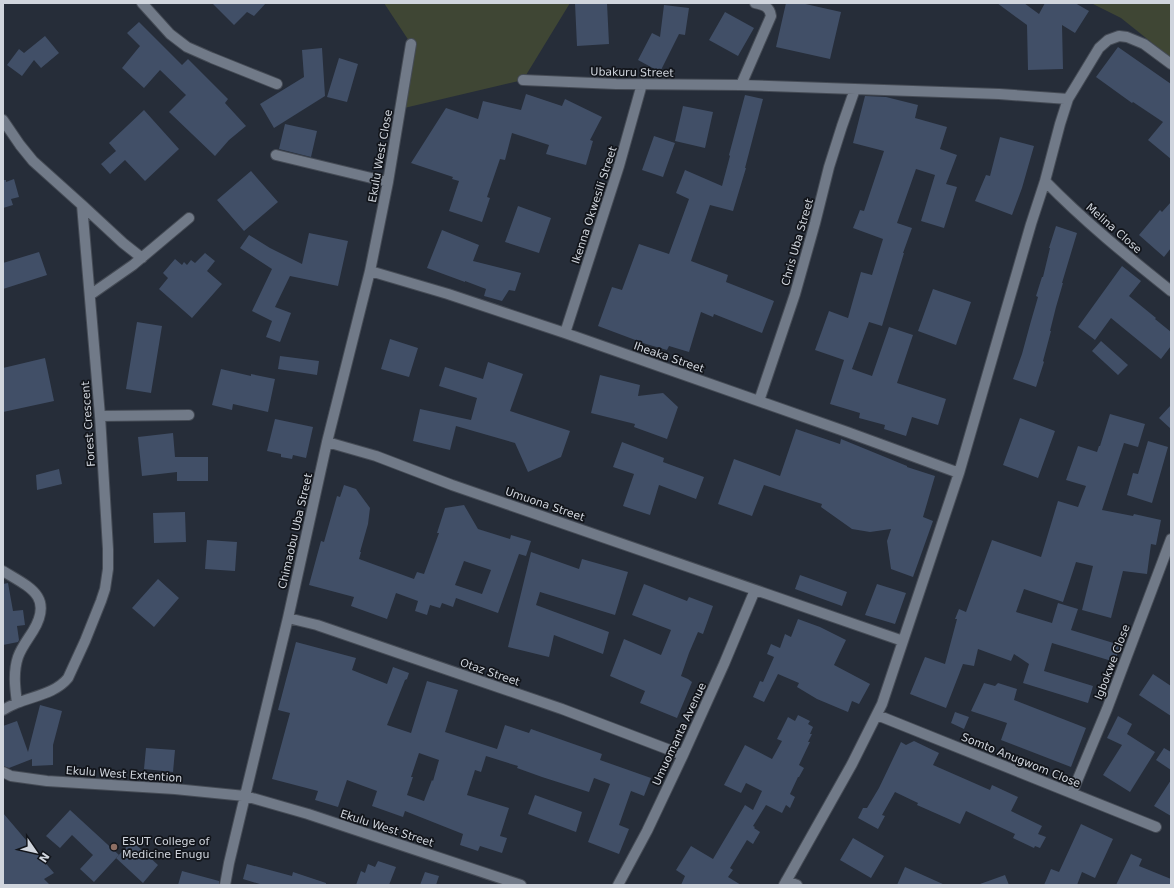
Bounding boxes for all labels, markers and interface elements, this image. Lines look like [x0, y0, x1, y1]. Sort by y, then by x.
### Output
street label: Ubakuru Street [590, 65, 674, 80]
street label: Ekulu West Close [366, 108, 395, 203]
street label: Ikenna Okwesili Street [569, 144, 620, 266]
street label: Chris Uba Street [779, 196, 816, 287]
street label: Melina Close [1083, 201, 1144, 256]
street label: Iheaka Street [632, 339, 706, 376]
street label: Forest Crescent [79, 380, 98, 467]
street label: Chimaobu Uba Street [276, 471, 315, 590]
street label: Umuona Street [503, 485, 587, 524]
street label: Igbokwe Close [1092, 623, 1133, 702]
street label: Otaz Street [458, 656, 522, 689]
street label: Umuomanta Avenue [650, 680, 709, 788]
street label: Somto Anugwom Close [959, 731, 1082, 790]
street label: Ekulu West Extention [65, 764, 183, 785]
street label: Ekulu West Street [338, 807, 436, 850]
north arrow [16, 832, 56, 872]
place label: ESUT College of Medicine Enugu [122, 835, 210, 861]
marker: ESUT College of Medicine Enugu [109, 842, 119, 852]
text: N [36, 850, 52, 865]

